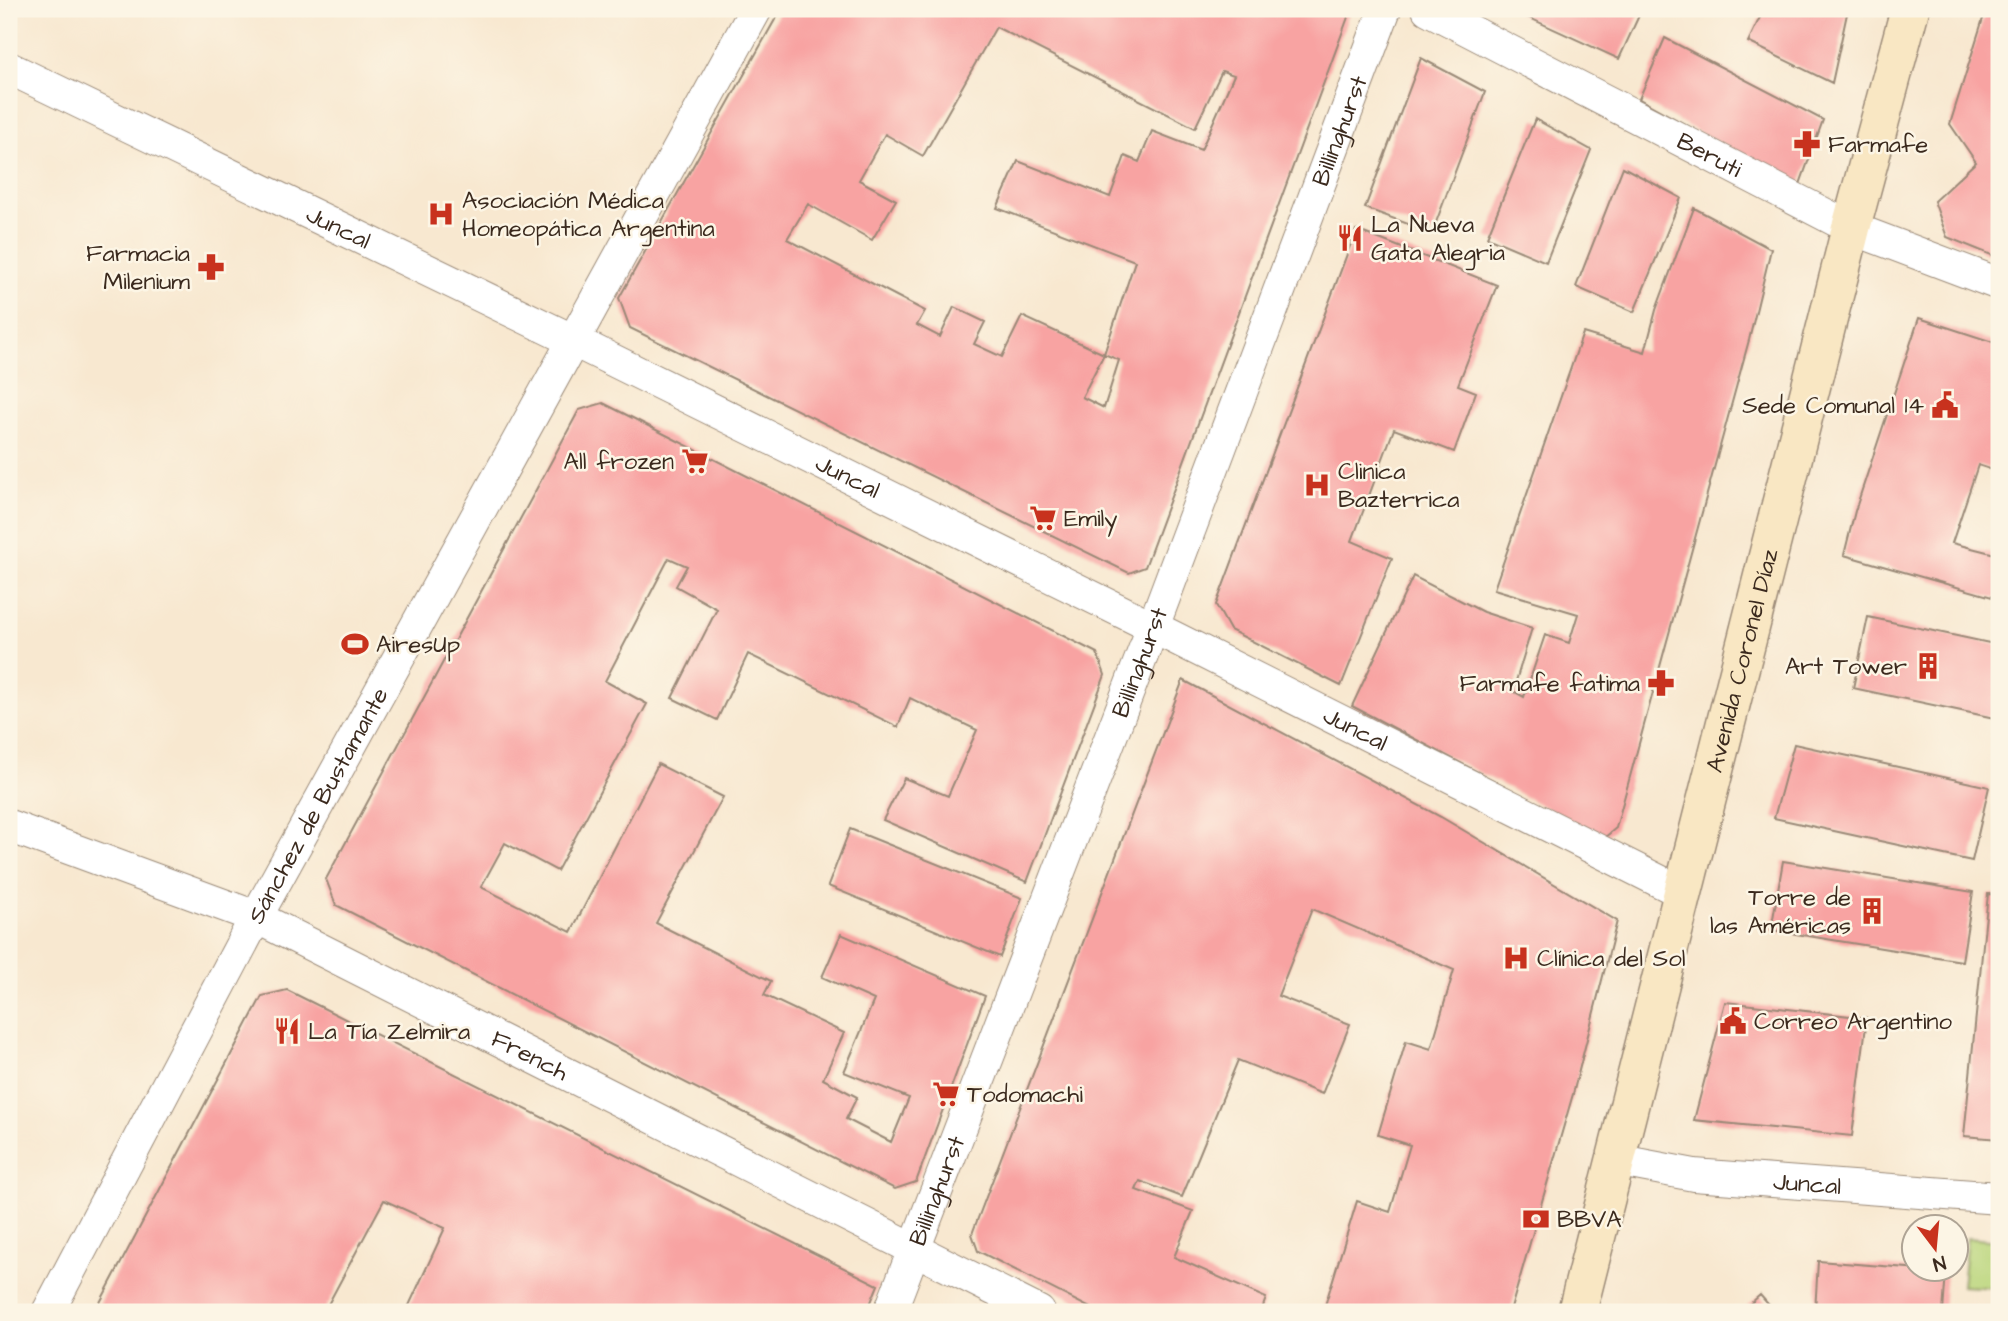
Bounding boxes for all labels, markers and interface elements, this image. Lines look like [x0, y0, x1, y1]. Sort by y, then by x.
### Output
street label: Billinghurst [1304, 71, 1377, 191]
street label: Beruti [1671, 125, 1748, 187]
place label: Farmafe [1828, 128, 1928, 162]
pharmacy icon: Farmafe [1792, 129, 1822, 159]
place label: Asociación Médica Homeopática Argentina [462, 184, 715, 247]
street label: Juncal [300, 198, 376, 258]
hospital icon: Asociación Médica Homeopática Argentina [426, 199, 456, 229]
place label: La Nueva Gata Alegria [1371, 208, 1505, 271]
restaurant icon: La Nueva Gata Alegria [1335, 223, 1365, 253]
place label: Farmacia Milenium [86, 237, 190, 299]
pharmacy icon: Farmacia Milenium [196, 252, 226, 282]
place label: Sede Comunal 14 [1742, 389, 1924, 423]
public building icon: Sede Comunal 14 [1930, 390, 1960, 420]
place label: All frozen [564, 445, 674, 479]
supermarket icon: All frozen [680, 446, 710, 476]
street label: Juncal [809, 447, 886, 508]
place label: Clinica Bazterrica [1338, 455, 1459, 517]
hospital icon: Clinica Bazterrica [1302, 470, 1332, 500]
place label: Emily [1064, 502, 1117, 537]
supermarket icon: Emily [1028, 503, 1058, 533]
street label: Avenida Coronel Díaz [1698, 545, 1787, 776]
street label: Billinghurst [1104, 602, 1177, 723]
place label: AiresUp [376, 628, 460, 662]
sports icon: AiresUp [340, 629, 370, 659]
place label: Art Tower [1785, 650, 1907, 684]
building icon: Art Tower [1913, 651, 1943, 681]
place label: Farmafe fatima [1460, 667, 1640, 701]
pharmacy icon: Farmafe fatima [1646, 668, 1676, 698]
street label: Sánchez de Bustamante [240, 681, 397, 930]
street label: Juncal [1317, 699, 1393, 760]
place label: Torre de las Américas [1710, 881, 1851, 943]
building icon: Torre de las Américas [1857, 896, 1887, 926]
place label: Clínica del Sol [1537, 942, 1685, 976]
hospital icon: Clínica del Sol [1501, 943, 1531, 973]
place label: Correo Argentino [1754, 1005, 1952, 1040]
public building icon: Correo Argentino [1718, 1006, 1748, 1036]
place label: La Tía Zelmira [308, 1015, 470, 1049]
restaurant icon: La Tía Zelmira [272, 1016, 302, 1046]
street label: French [485, 1022, 574, 1090]
place label: Todomachi [967, 1078, 1083, 1112]
supermarket icon: Todomachi [931, 1079, 961, 1109]
street label: Billinghurst [901, 1131, 974, 1251]
street label: Juncal [1772, 1165, 1842, 1204]
place label: BBVA [1557, 1203, 1622, 1237]
bank icon: BBVA [1521, 1204, 1551, 1234]
north arrow [1899, 1212, 1969, 1282]
text: N [1930, 1248, 1949, 1278]

